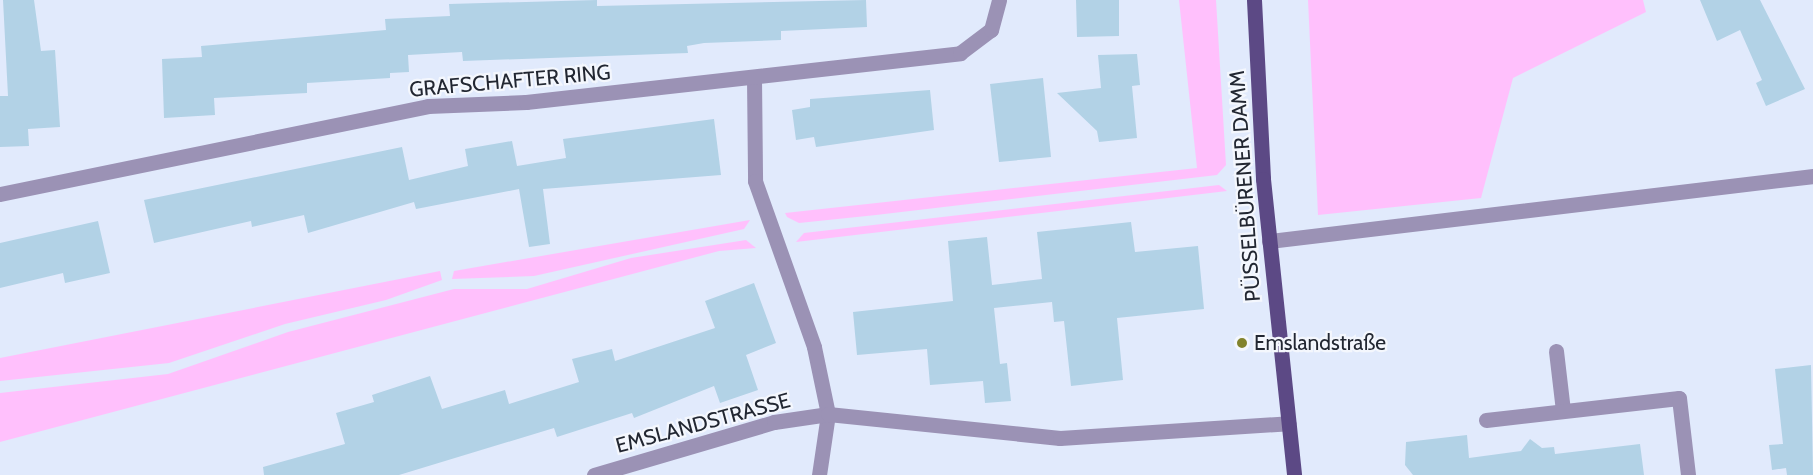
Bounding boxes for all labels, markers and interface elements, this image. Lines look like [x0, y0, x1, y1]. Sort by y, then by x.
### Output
street label: GRAFSCHAFTER RING [408, 60, 612, 102]
street label: PÜSSELBÜRENER DAMM [1224, 70, 1266, 302]
place label: Emslandstraße [1254, 330, 1386, 356]
marker: Emslandstraße [1235, 336, 1249, 350]
street label: EMSLANDSTRASSE [613, 388, 793, 458]

